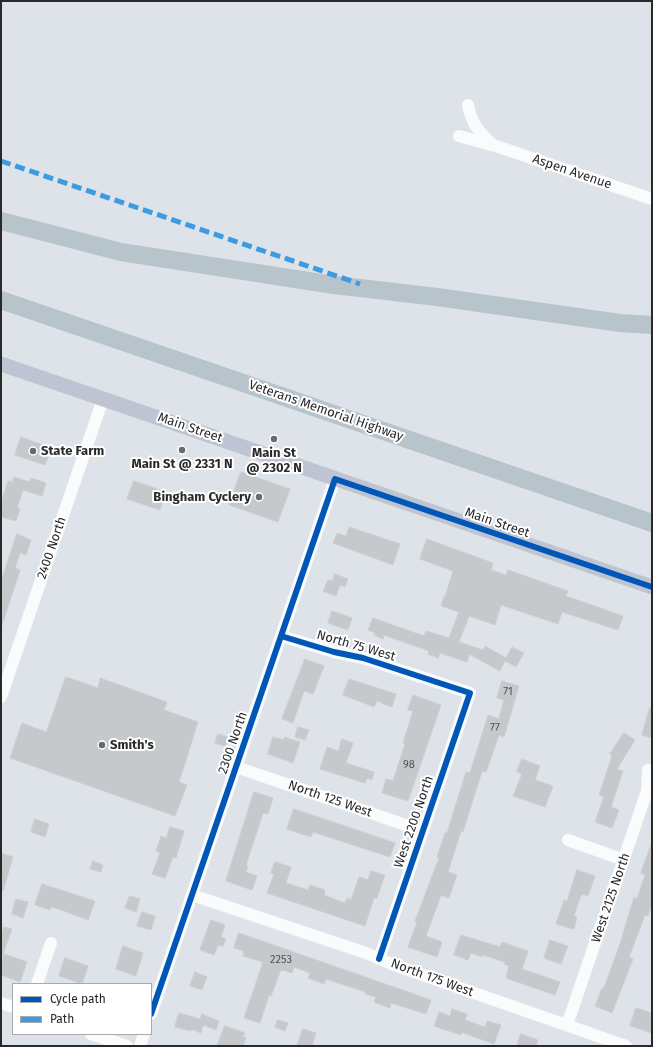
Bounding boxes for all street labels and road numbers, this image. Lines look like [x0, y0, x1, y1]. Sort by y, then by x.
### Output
street label: Aspen Avenue [530, 151, 614, 193]
street label: Veterans Memorial Highway [247, 377, 405, 445]
street label: Main Street [156, 410, 224, 446]
street label: Main Street [463, 505, 531, 541]
street label: 2400 North [34, 515, 70, 581]
street label: North 75 West [315, 627, 397, 665]
street label: 2300 North [215, 710, 251, 776]
street label: West 2200 North [391, 774, 437, 870]
street label: North 125 West [286, 777, 374, 821]
street label: West 2125 North [588, 851, 634, 945]
street label: North 175 West [389, 956, 475, 1000]

